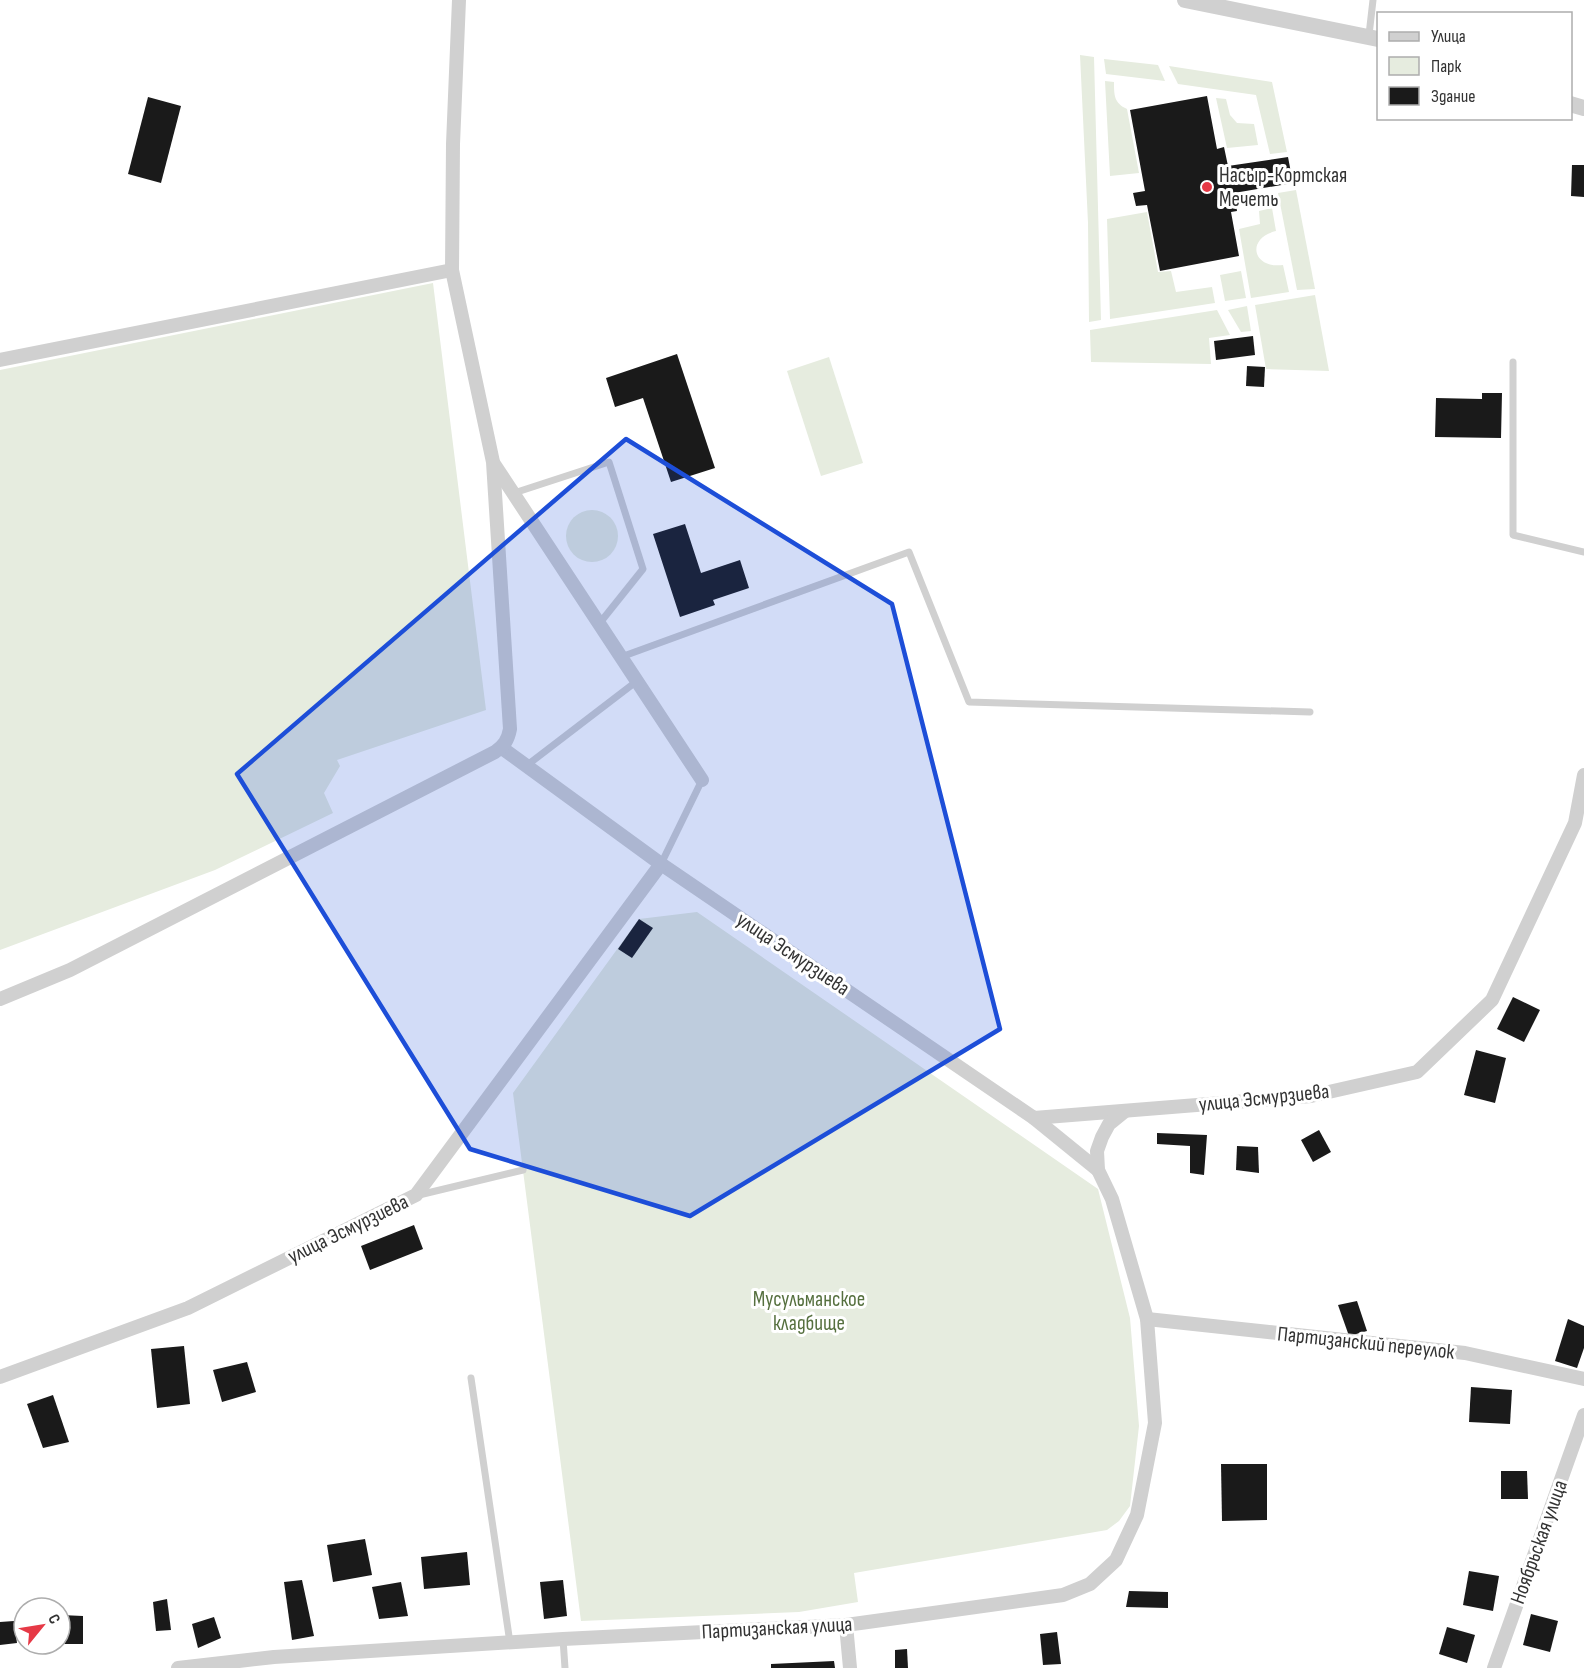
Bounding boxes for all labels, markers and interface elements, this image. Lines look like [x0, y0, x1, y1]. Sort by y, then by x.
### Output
legend [1377, 12, 1572, 120]
text: Улица [1431, 26, 1466, 47]
text: Парк [1431, 56, 1462, 77]
text: Здание [1431, 86, 1476, 107]
place label: Насыр-Кортская Мечеть [1219, 163, 1347, 212]
marker: Насыр-Кортская Мечеть [1200, 180, 1214, 194]
street label: улица Эсмурзиева [732, 907, 854, 1001]
street label: улица Эсмурзиева [1198, 1079, 1330, 1117]
street label: улица Эсмурзиева [284, 1189, 412, 1269]
park label: Мусульманское кладбище [753, 1287, 865, 1336]
street label: Партизанский переулок [1276, 1321, 1456, 1365]
street label: Ноябрьская улица [1505, 1477, 1573, 1607]
north arrow [12, 1596, 72, 1656]
text: С [43, 1611, 64, 1628]
street label: Партизанская улица [701, 1612, 853, 1644]

